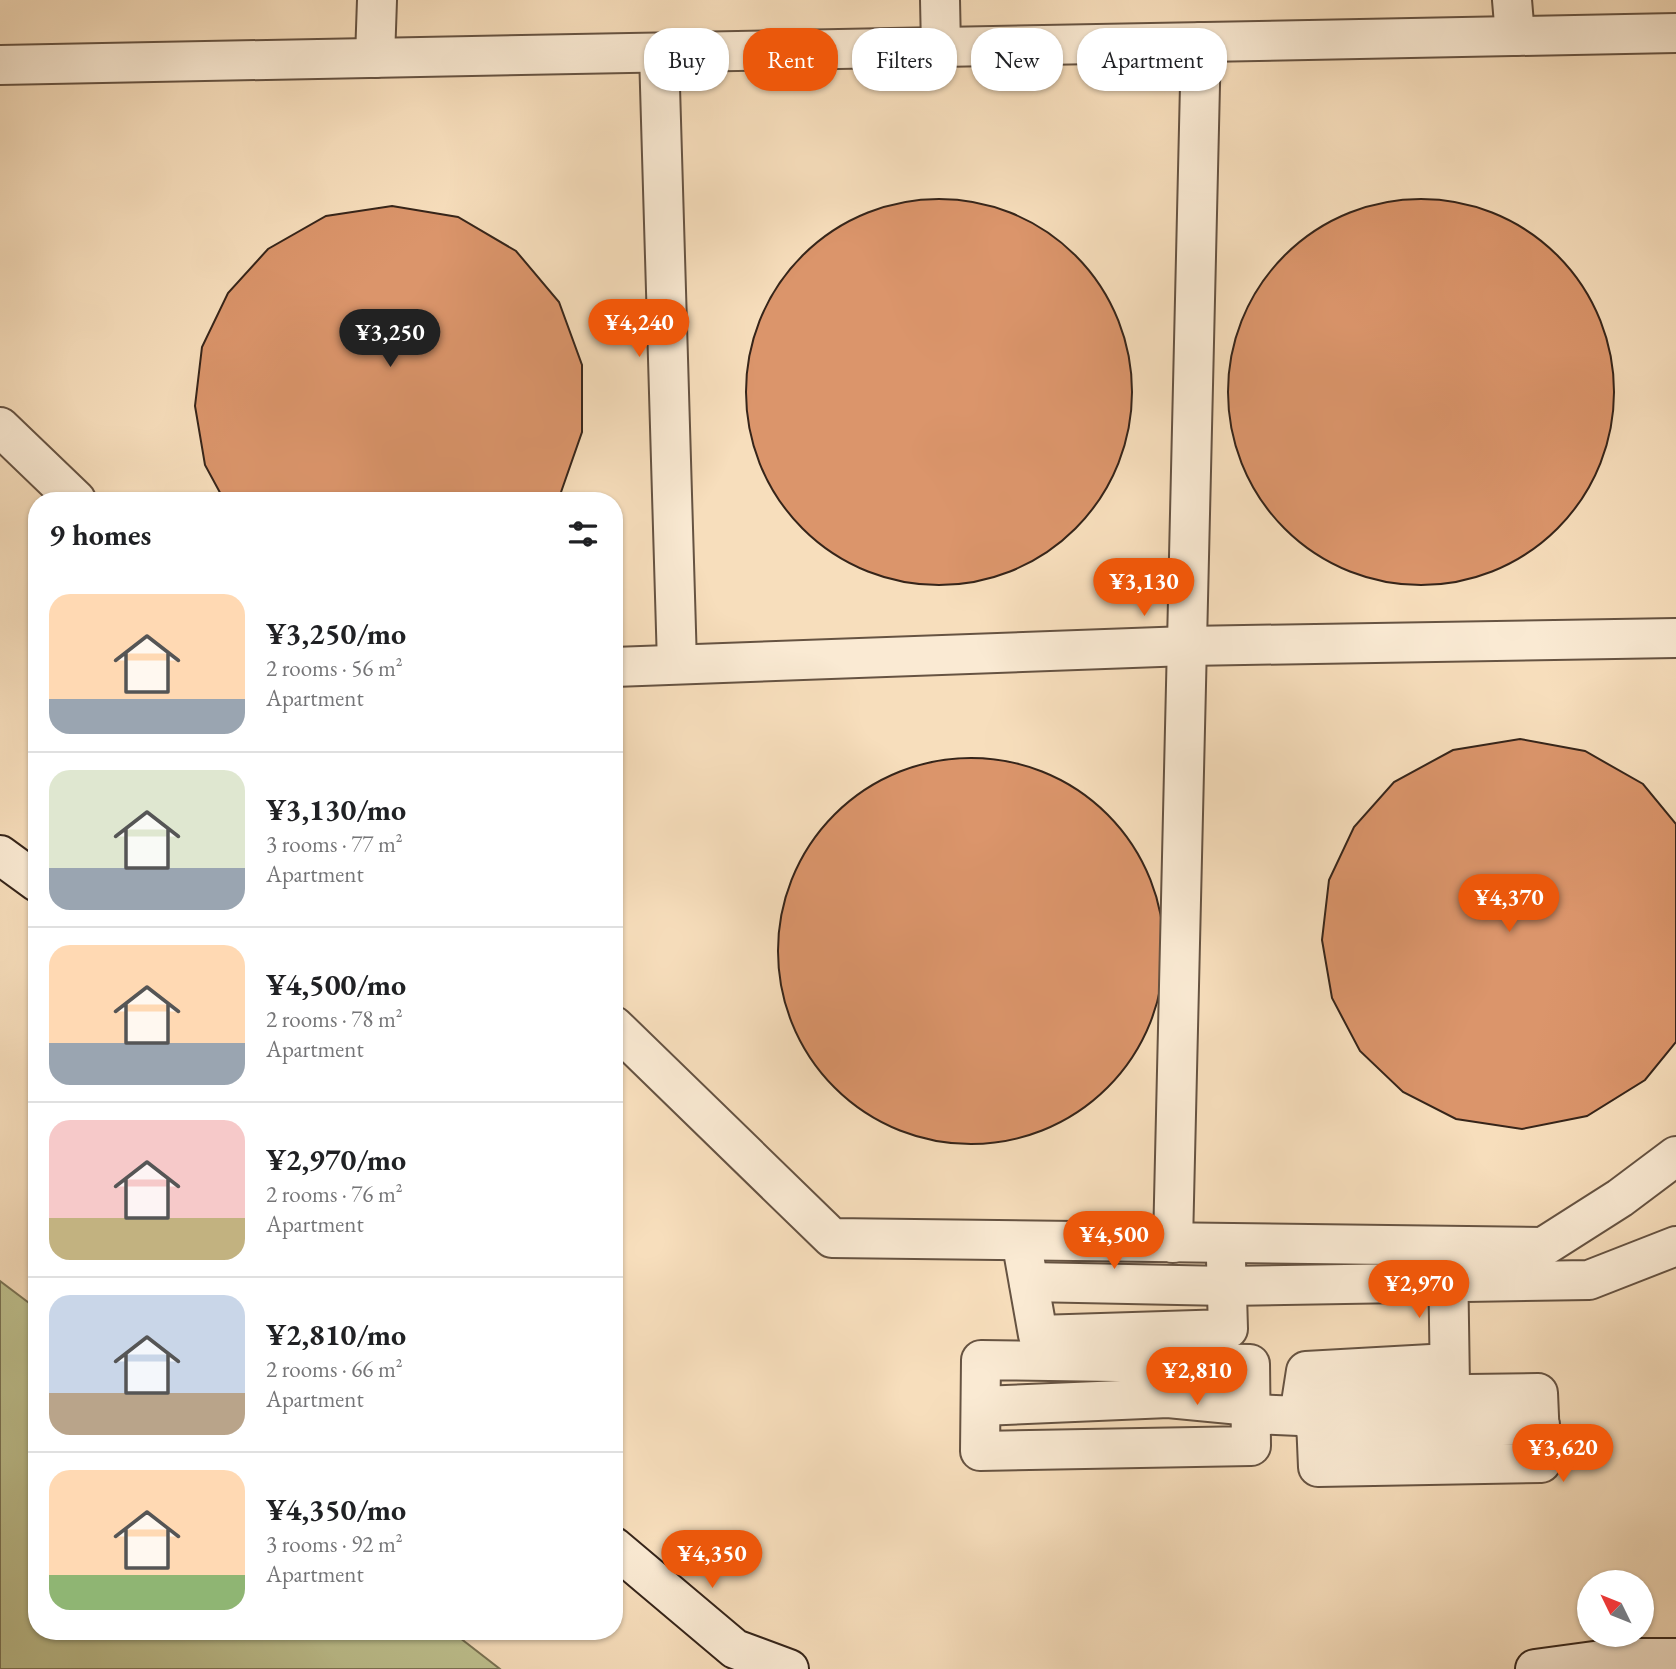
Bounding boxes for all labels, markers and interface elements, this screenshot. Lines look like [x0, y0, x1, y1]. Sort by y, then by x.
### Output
chip: Buy [644, 28, 729, 91]
chip: Rent [743, 28, 838, 91]
chip: Filters [852, 28, 957, 91]
chip: New [971, 28, 1063, 91]
chip: Apartment [1077, 28, 1227, 91]
pin: ¥4,240 [582, 300, 696, 359]
text: ¥4,240 [604, 307, 674, 337]
pin: ¥3,250 [333, 310, 447, 369]
text: ¥3,250 [355, 317, 425, 347]
text: 9 homes [49, 515, 151, 554]
icon: filters [564, 515, 602, 553]
pin: ¥3,130 [1087, 558, 1201, 618]
text: ¥3,130 [1109, 566, 1179, 596]
text: ¥3,250/mo [266, 614, 406, 653]
icon: home [105, 622, 189, 706]
text: 2 rooms · 56 m² [266, 653, 403, 683]
text: Apartment [266, 683, 364, 713]
text: ¥3,130/mo [266, 790, 406, 829]
icon: home [105, 798, 189, 882]
text: 3 rooms · 77 m² [266, 829, 403, 859]
text: Apartment [266, 859, 364, 889]
pin: ¥4,370 [1452, 874, 1566, 934]
text: ¥4,370 [1474, 882, 1544, 912]
text: ¥4,500/mo [266, 965, 406, 1004]
icon: home [105, 973, 189, 1057]
text: 2 rooms · 78 m² [266, 1004, 403, 1034]
text: Apartment [266, 1034, 364, 1064]
text: ¥2,970/mo [266, 1140, 406, 1179]
icon: home [105, 1148, 189, 1232]
text: 2 rooms · 76 m² [266, 1179, 403, 1209]
text: Apartment [266, 1209, 364, 1239]
pin: ¥4,500 [1057, 1212, 1171, 1271]
text: ¥4,500 [1079, 1219, 1149, 1249]
pin: ¥2,970 [1362, 1260, 1476, 1320]
text: ¥2,970 [1384, 1268, 1454, 1298]
text: ¥2,810/mo [266, 1315, 406, 1354]
icon: home [105, 1323, 189, 1407]
pin: ¥2,810 [1140, 1348, 1254, 1407]
text: 2 rooms · 66 m² [266, 1354, 403, 1384]
text: ¥2,810 [1162, 1355, 1232, 1385]
text: Apartment [266, 1384, 364, 1414]
pin: ¥3,620 [1506, 1424, 1620, 1484]
text: ¥3,620 [1528, 1432, 1598, 1462]
text: ¥4,350/mo [266, 1490, 406, 1529]
icon: home [105, 1498, 189, 1582]
text: 3 rooms · 92 m² [266, 1529, 403, 1559]
pin: ¥4,350 [655, 1530, 769, 1590]
text: ¥4,350 [677, 1538, 747, 1568]
text: Apartment [266, 1559, 364, 1589]
north arrow [1577, 1570, 1654, 1647]
map controls [1577, 1570, 1654, 1647]

